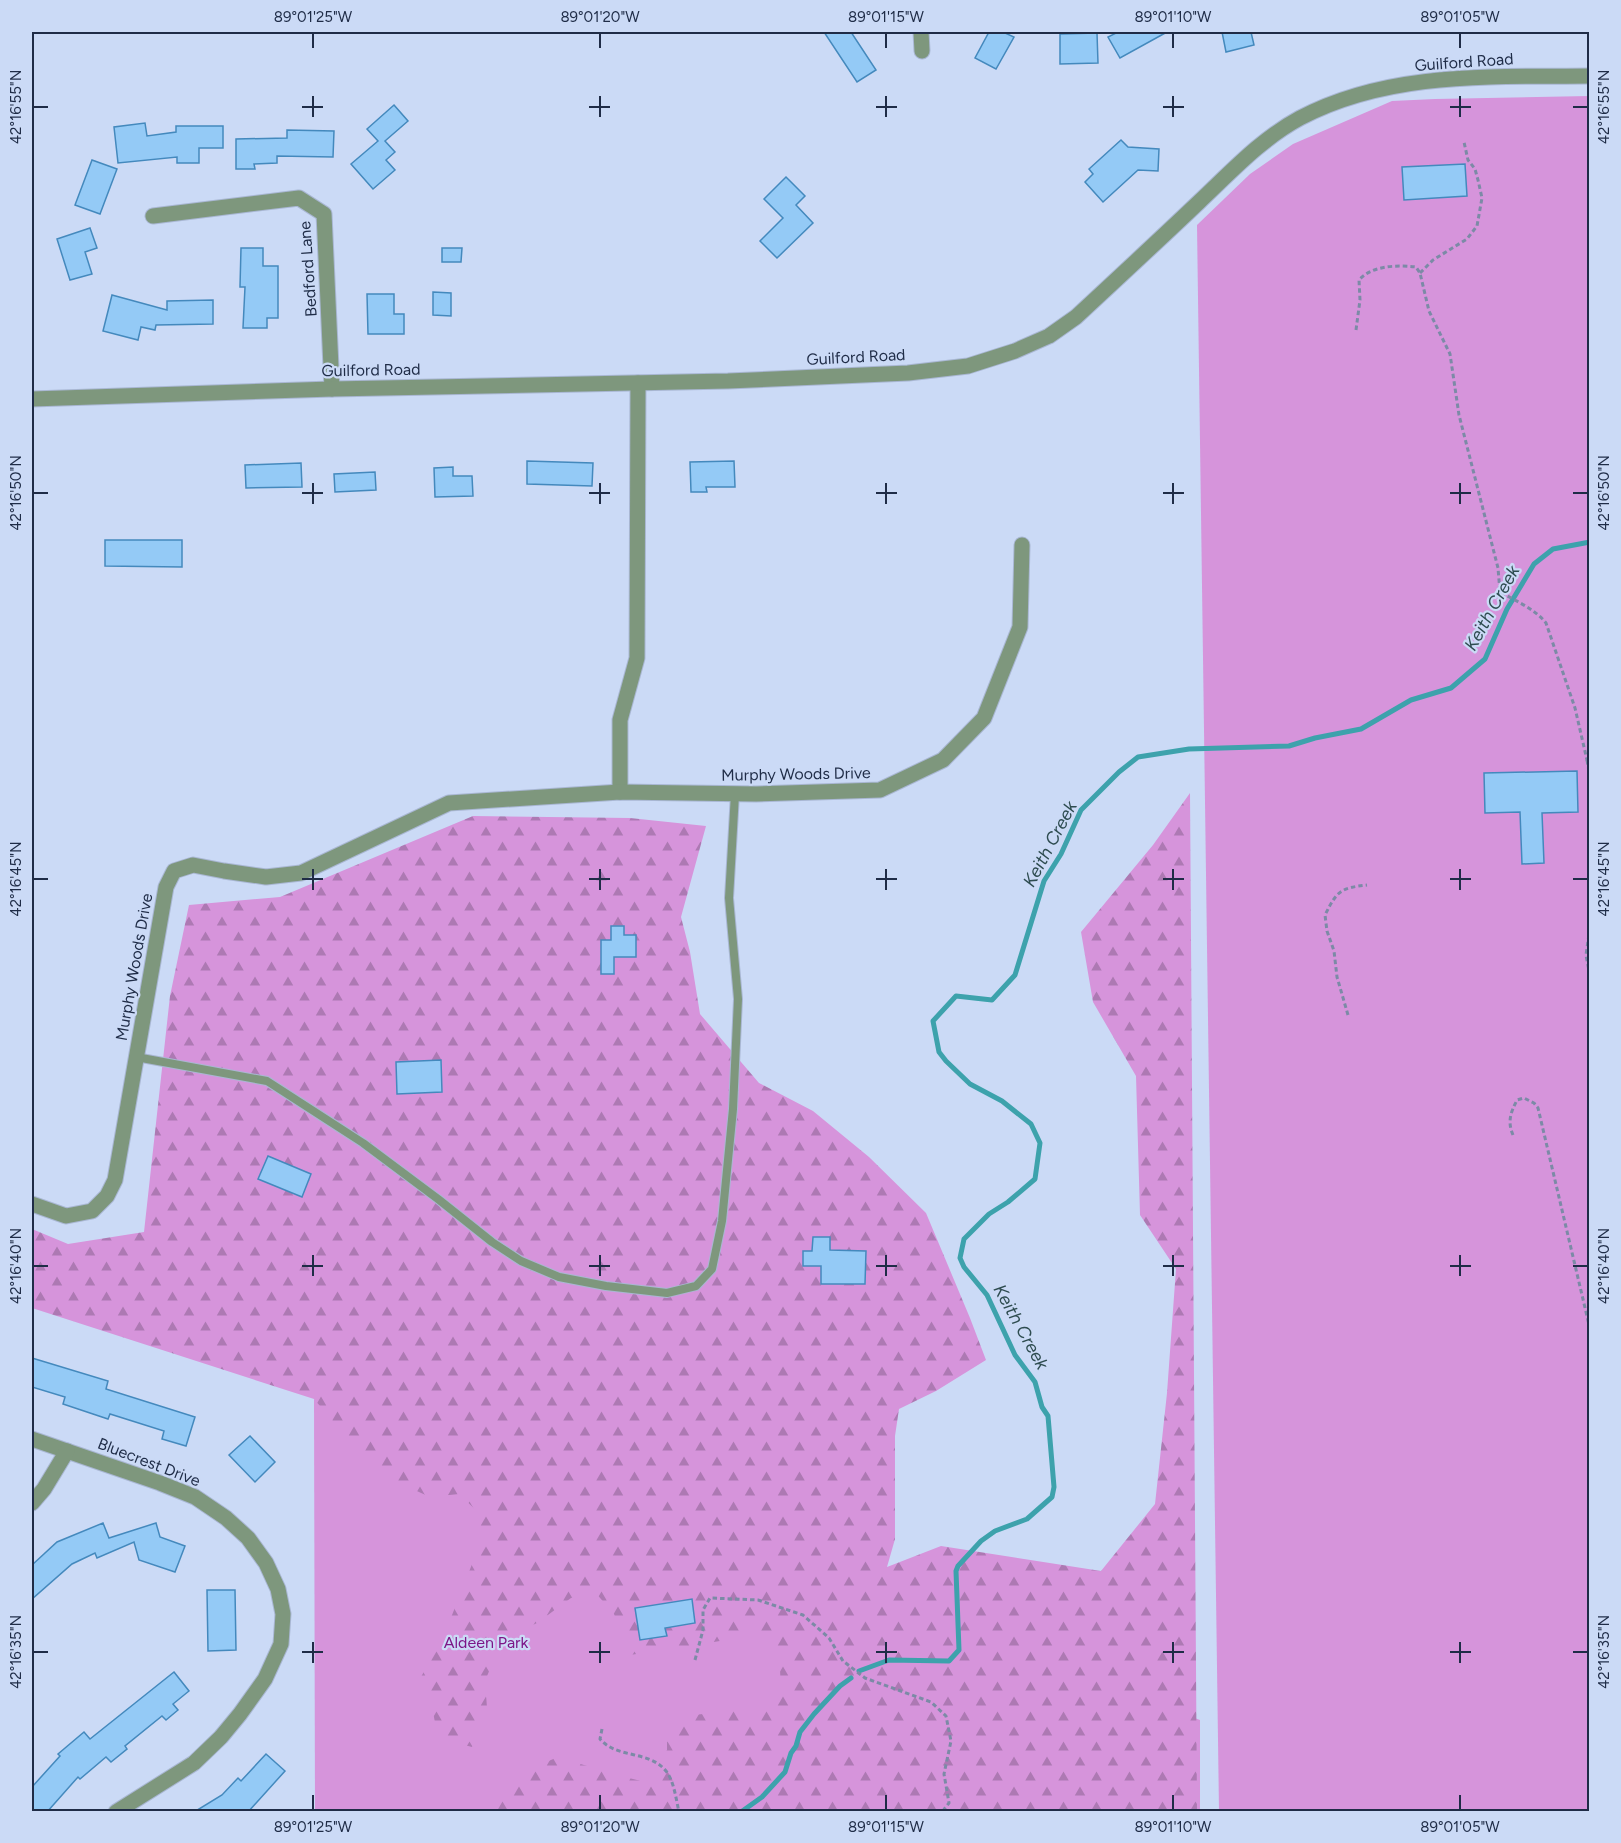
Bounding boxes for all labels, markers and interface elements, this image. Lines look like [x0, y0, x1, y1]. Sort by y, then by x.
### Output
text: 89°01'25"W [274, 8, 353, 26]
text: 89°01'20"W [560, 8, 640, 26]
text: 89°01'15"W [848, 8, 925, 26]
text: 89°01'10"W [1134, 8, 1212, 26]
text: 89°01'05"W [1420, 8, 1500, 26]
street label: Guilford Road [1414, 49, 1514, 75]
text: 42°16'55"N [7, 70, 25, 144]
text: 42°16'55"N [1595, 70, 1613, 144]
street label: Bedford Lane [295, 220, 321, 317]
street label: Guilford Road [806, 345, 906, 369]
street label: Guilford Road [321, 360, 421, 380]
text: 42°16'50"N [7, 455, 25, 531]
text: 42°16'50"N [1595, 455, 1613, 531]
water label: Keith Creek [1460, 561, 1525, 654]
street label: Murphy Woods Drive [721, 763, 871, 785]
water label: Keith Creek [1018, 796, 1082, 891]
text: 42°16'45"N [7, 841, 25, 917]
text: 42°16'45"N [1595, 841, 1613, 917]
street label: Murphy Woods Drive [112, 891, 156, 1042]
text: 42°16'40"N [7, 1228, 25, 1304]
text: 42°16'40"N [1595, 1228, 1613, 1304]
water label: Keith Creek [989, 1281, 1054, 1374]
street label: Bluecrest Drive [95, 1434, 203, 1490]
text: 42°16'35"N [7, 1615, 25, 1689]
text: 42°16'35"N [1595, 1615, 1613, 1689]
park label: Aldeen Park [444, 1633, 528, 1652]
text: 89°01'25"W [274, 1818, 353, 1836]
text: 89°01'20"W [560, 1818, 640, 1836]
text: 89°01'15"W [848, 1818, 925, 1836]
text: 89°01'10"W [1134, 1818, 1212, 1836]
text: 89°01'05"W [1420, 1818, 1500, 1836]

